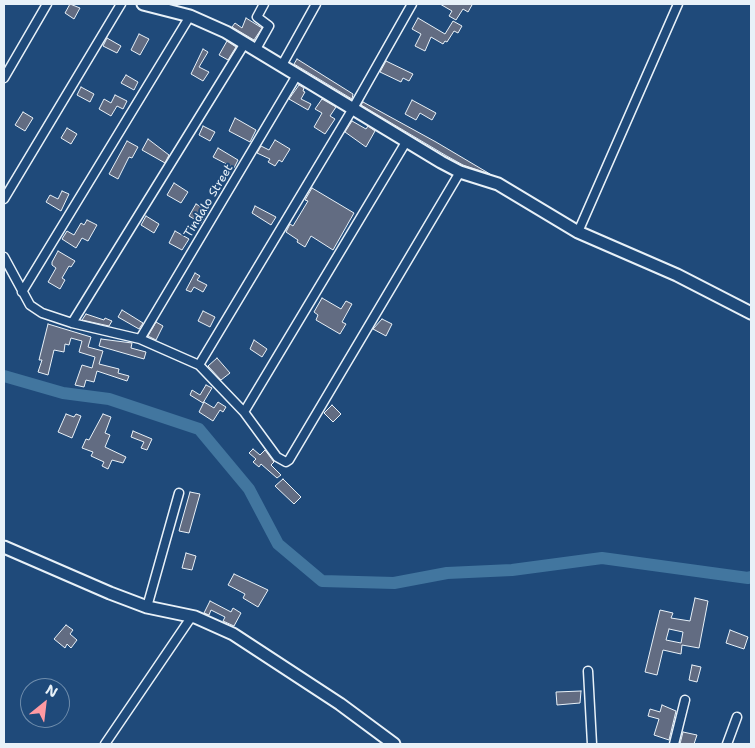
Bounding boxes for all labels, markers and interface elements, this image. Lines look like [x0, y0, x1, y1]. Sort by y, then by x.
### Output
street label: Tindalo Street [181, 162, 237, 240]
north arrow [20, 678, 70, 728]
text: N [43, 680, 61, 701]

